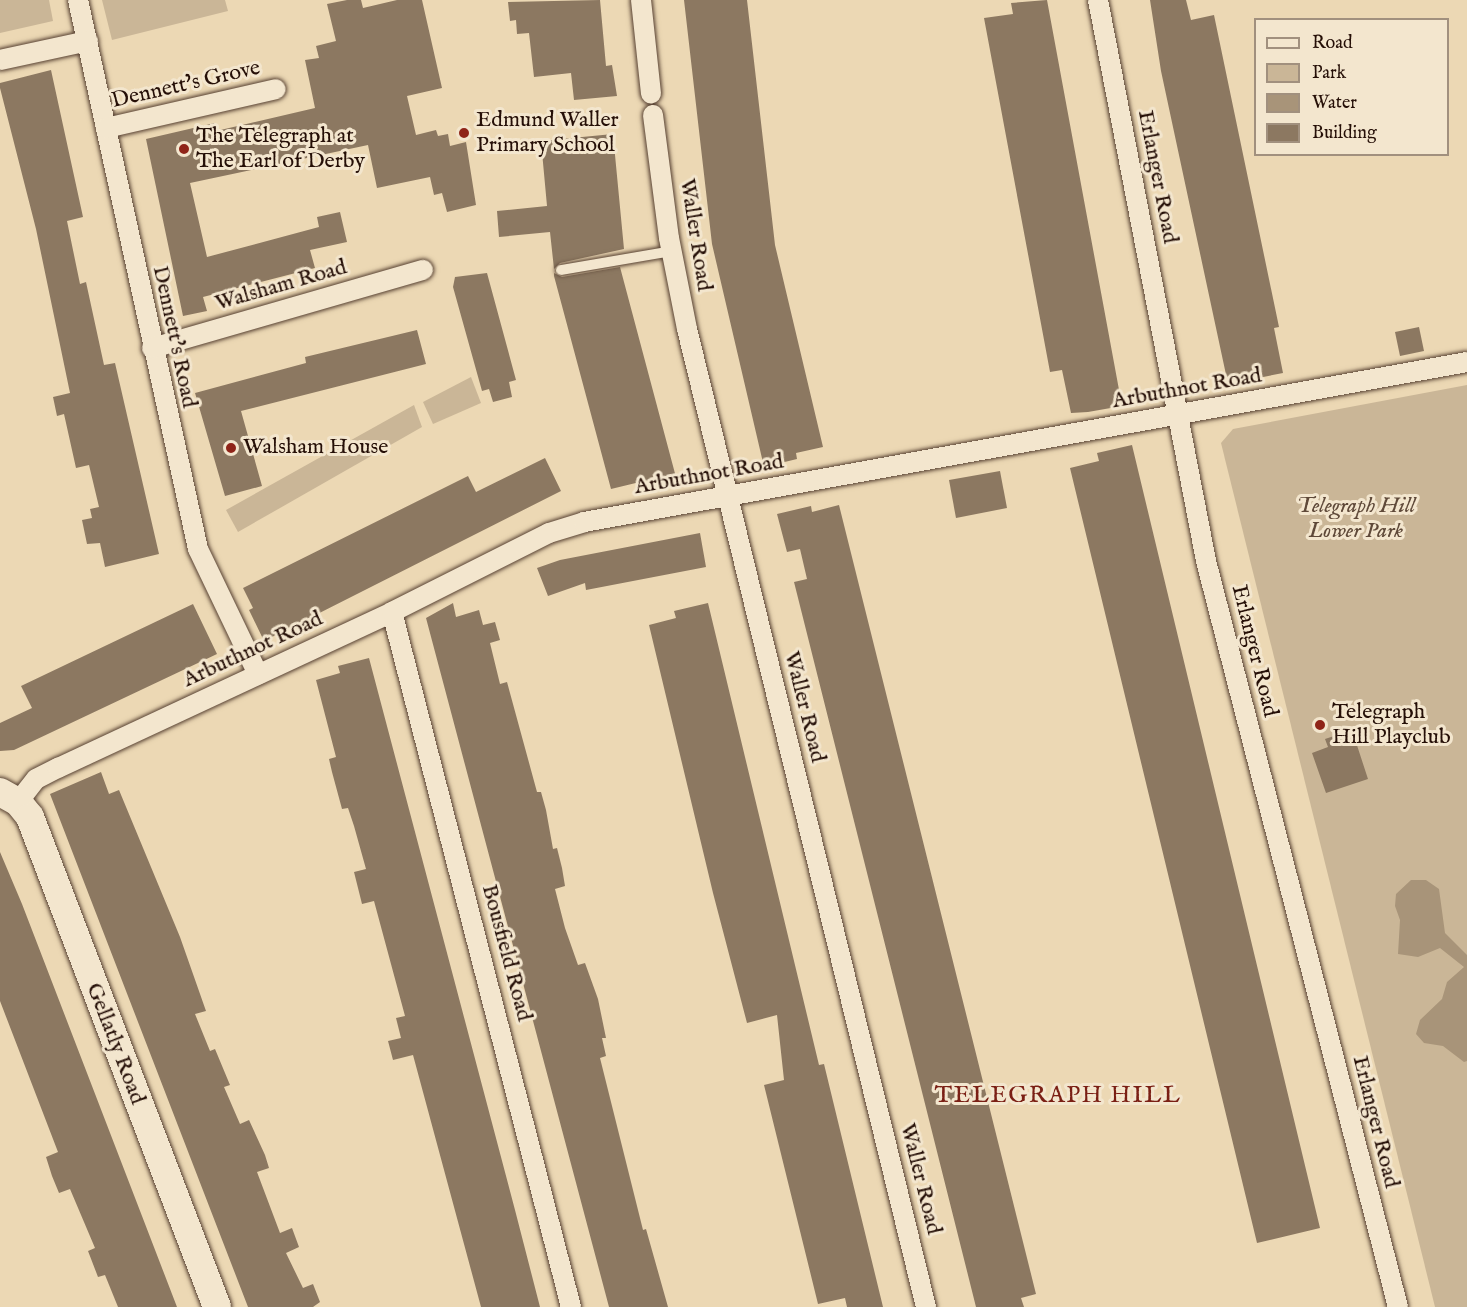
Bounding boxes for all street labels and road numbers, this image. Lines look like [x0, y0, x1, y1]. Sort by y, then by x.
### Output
street label: Dennett's Grove [109, 55, 263, 115]
street label: Erlanger Road [1131, 108, 1183, 246]
street label: Waller Road [673, 177, 717, 293]
street label: Walsham Road [212, 255, 350, 317]
street label: Dennett's Road [146, 264, 202, 410]
street label: Arbuthnot Road [1110, 363, 1264, 415]
street label: Arbuthnot Road [632, 449, 786, 501]
street label: Erlanger Road [1225, 582, 1283, 720]
street label: Arbuthnot Road [179, 606, 327, 694]
street label: Waller Road [777, 649, 831, 765]
street label: Bousfield Road [475, 882, 537, 1024]
street label: Gellatly Road [80, 980, 150, 1108]
street label: Erlanger Road [1346, 1053, 1404, 1191]
street label: Waller Road [893, 1121, 947, 1237]

